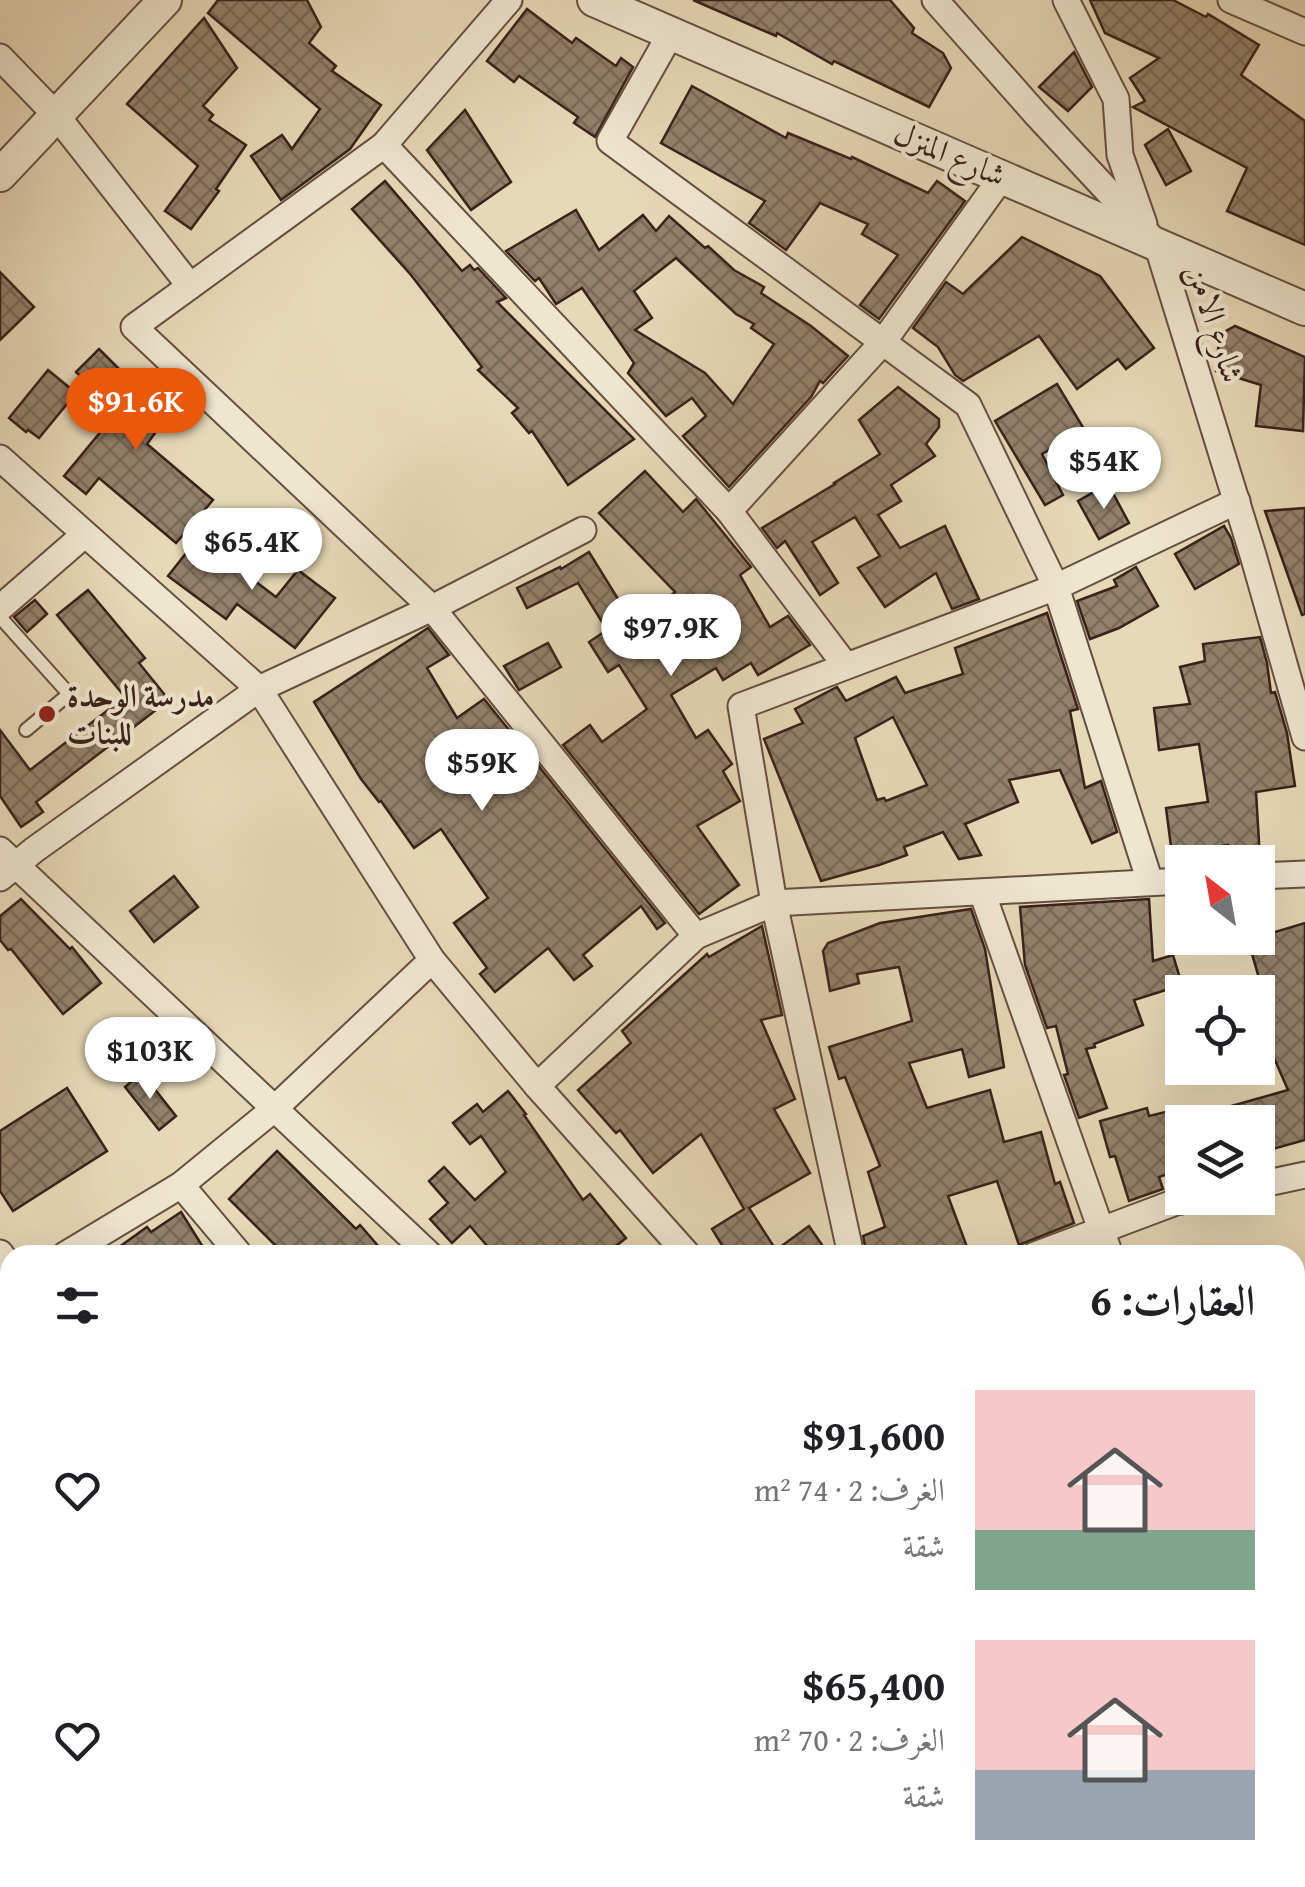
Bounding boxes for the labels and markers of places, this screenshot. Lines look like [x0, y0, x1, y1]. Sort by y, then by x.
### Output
pin: $91.6K [55, 368, 217, 453]
pin: $54K [1045, 427, 1163, 512]
pin: $65.4K [171, 508, 333, 593]
pin: $97.9K [590, 594, 752, 679]
place label: مدرسة الوحدة للبنات [67, 672, 215, 756]
marker: مدرسة الوحدة للبنات [36, 703, 58, 725]
pin: $59K [423, 729, 541, 814]
pin: $103K [80, 1017, 220, 1102]

